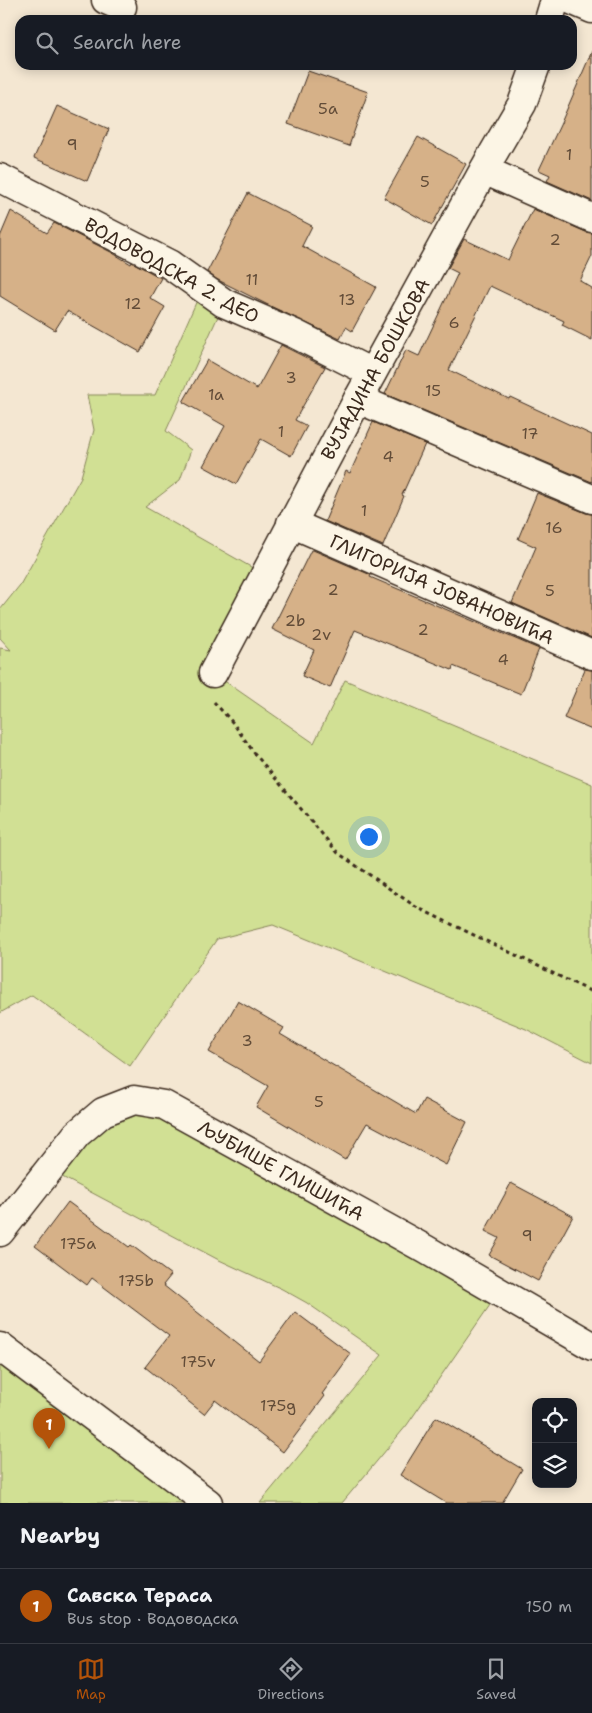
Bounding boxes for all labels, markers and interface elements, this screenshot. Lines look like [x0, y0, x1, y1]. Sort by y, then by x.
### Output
search box [15, 15, 577, 70]
icon: search [33, 29, 61, 57]
text: Search here [73, 30, 182, 55]
house number: 5a [318, 98, 338, 119]
house number: 9 [66, 134, 78, 155]
house number: 1 [566, 144, 572, 165]
house number: 5 [420, 171, 430, 192]
street label: ВОДОВОДСКА 2. ДЕО [80, 212, 264, 329]
house number: 2 [549, 229, 561, 250]
house number: 11 [246, 269, 258, 290]
street label: ВУЈАДИНА БОШКОВА [315, 274, 436, 464]
house number: 13 [338, 289, 356, 310]
house number: 12 [124, 293, 142, 314]
house number: 6 [448, 312, 460, 333]
house number: 3 [285, 367, 297, 388]
house number: 15 [425, 380, 441, 401]
house number: 1a [208, 384, 224, 405]
house number: 1 [278, 421, 284, 442]
house number: 17 [521, 423, 539, 444]
house number: 4 [382, 446, 394, 467]
house number: 1 [361, 500, 367, 521]
house number: 16 [545, 517, 563, 538]
street label: ГЛИГОРИЈА ЈОВАНОВИЋА [326, 529, 558, 650]
house number: 2 [327, 579, 339, 600]
house number: 5 [545, 580, 555, 601]
house number: 2b [285, 610, 305, 631]
house number: 2 [417, 619, 429, 640]
house number: 2v [311, 624, 331, 645]
house number: 4 [497, 649, 509, 670]
your location [356, 824, 382, 850]
house number: 3 [241, 1030, 253, 1051]
house number: 5 [314, 1091, 324, 1112]
street label: ЉУБИШЕ ГЛИШИЋА [193, 1114, 368, 1227]
house number: 9 [521, 1225, 533, 1246]
house number: 175a [60, 1233, 96, 1254]
house number: 175b [118, 1270, 154, 1291]
house number: 175v [180, 1351, 216, 1372]
house number: 175g [260, 1395, 296, 1416]
map controls [532, 1398, 577, 1488]
button: locate [532, 1398, 577, 1443]
pin: 1 [33, 1408, 65, 1449]
button: layers [532, 1443, 577, 1488]
text: Nearby [20, 1522, 100, 1550]
text: Савска Тераса [67, 1583, 212, 1608]
text: 1 [32, 1596, 40, 1617]
text: 150 m [525, 1596, 572, 1617]
text: Bus stop · Водоводска [67, 1608, 238, 1629]
tab: Map [76, 1655, 106, 1703]
tab: Directions [258, 1655, 324, 1703]
tab: Saved [476, 1655, 516, 1703]

